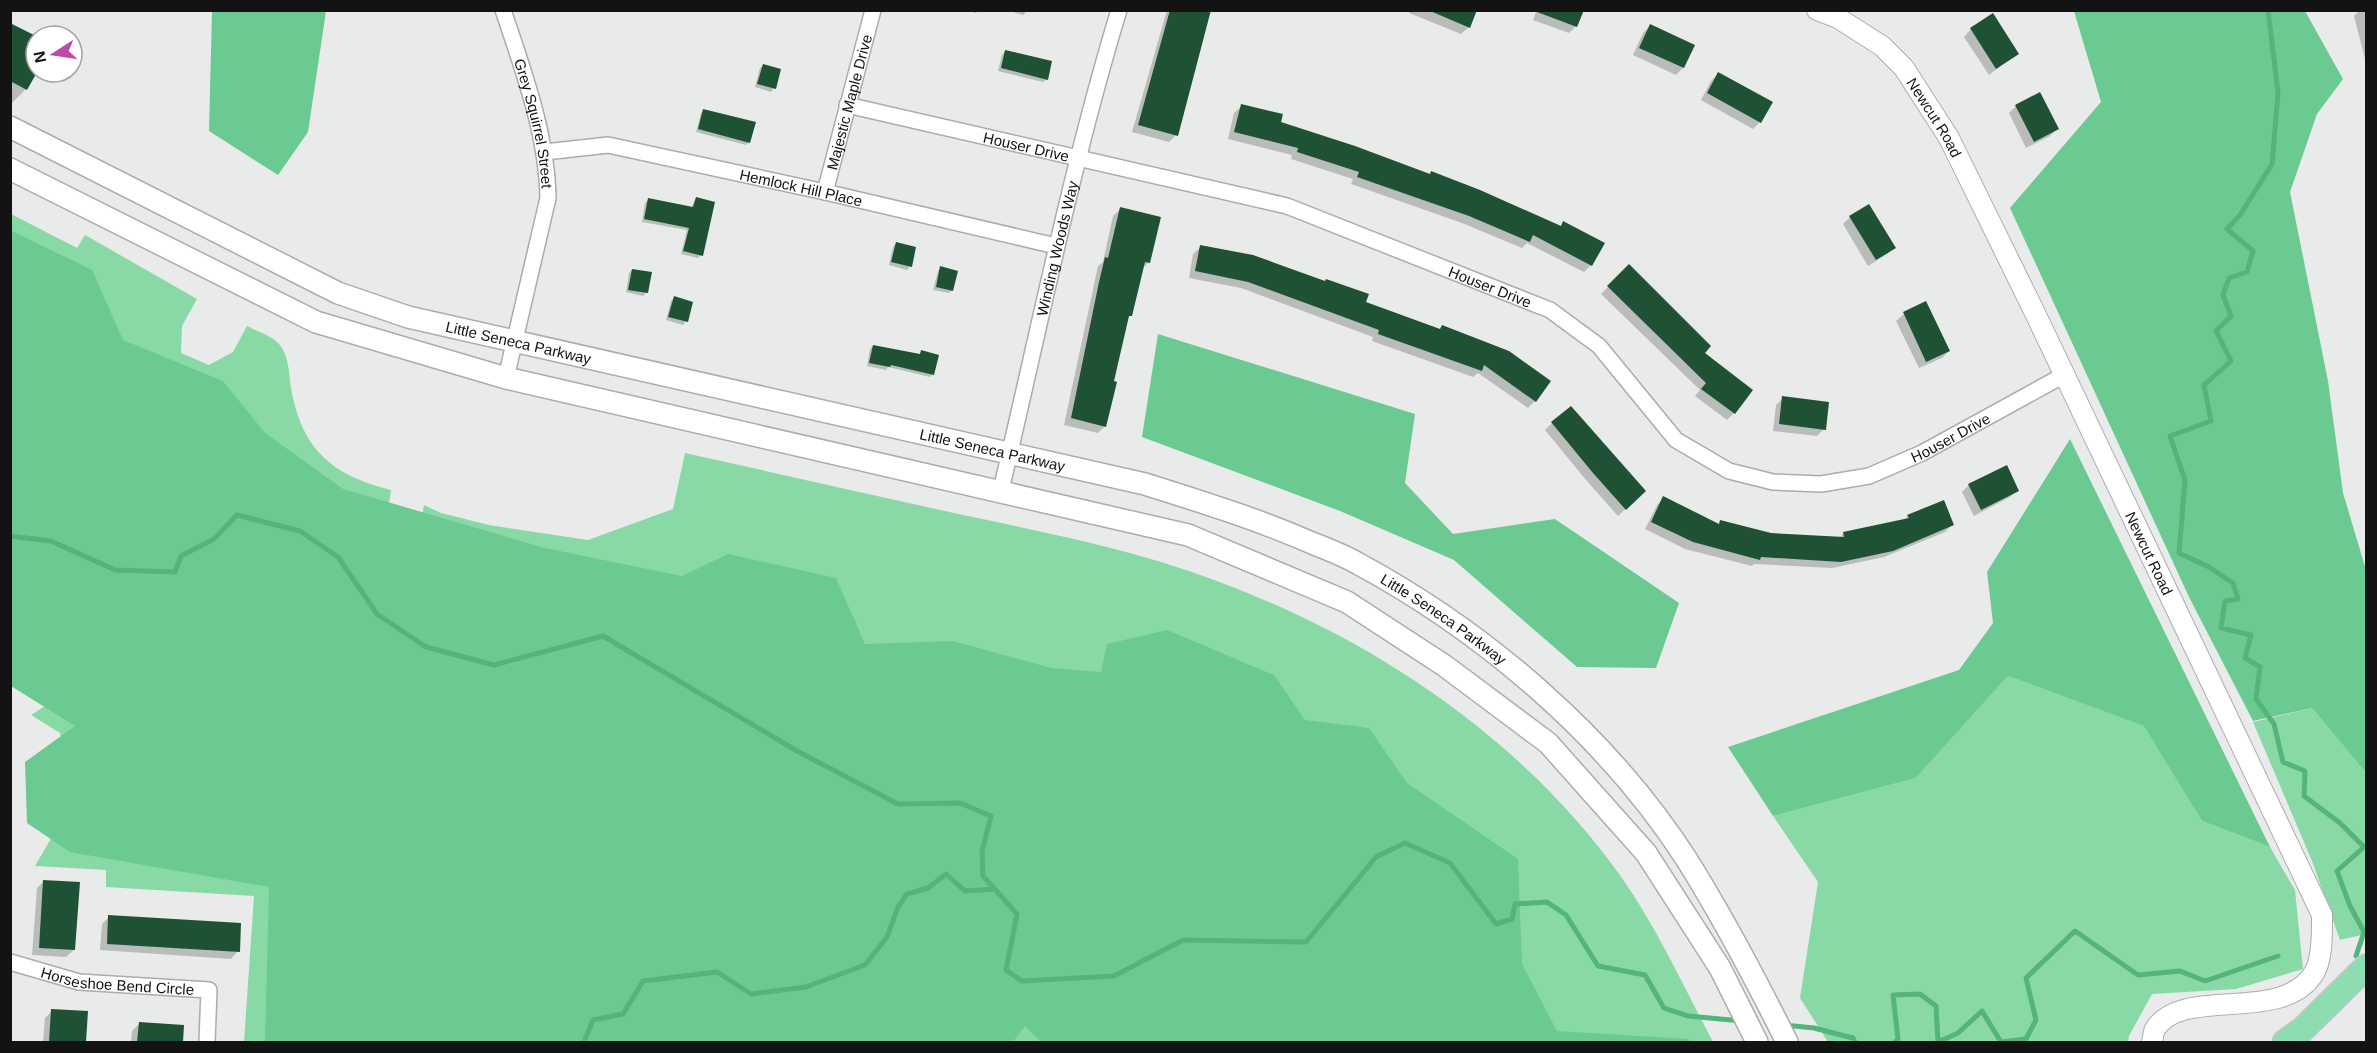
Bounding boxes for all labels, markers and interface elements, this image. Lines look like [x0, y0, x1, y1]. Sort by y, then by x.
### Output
north arrow [24, 24, 84, 84]
street label: Majestic Maple Drive [823, 33, 875, 172]
text: N [30, 50, 49, 64]
street label: Grey Squirrel Street [511, 56, 556, 190]
street label: Newcut Road [1904, 75, 1965, 160]
street label: Houser Drive [982, 128, 1071, 164]
street label: Hemlock Hill Place [738, 165, 864, 209]
street label: Winding Woods Way [1033, 178, 1081, 318]
street label: Houser Drive [1446, 262, 1534, 310]
street label: Little Seneca Parkway [444, 317, 593, 367]
street label: Houser Drive [1908, 409, 1993, 465]
street label: Little Seneca Parkway [918, 425, 1067, 474]
street label: Newcut Road [2122, 509, 2177, 597]
street label: Little Seneca Parkway [1378, 570, 1510, 668]
street label: Horseshoe Bend Circle [39, 963, 195, 998]

